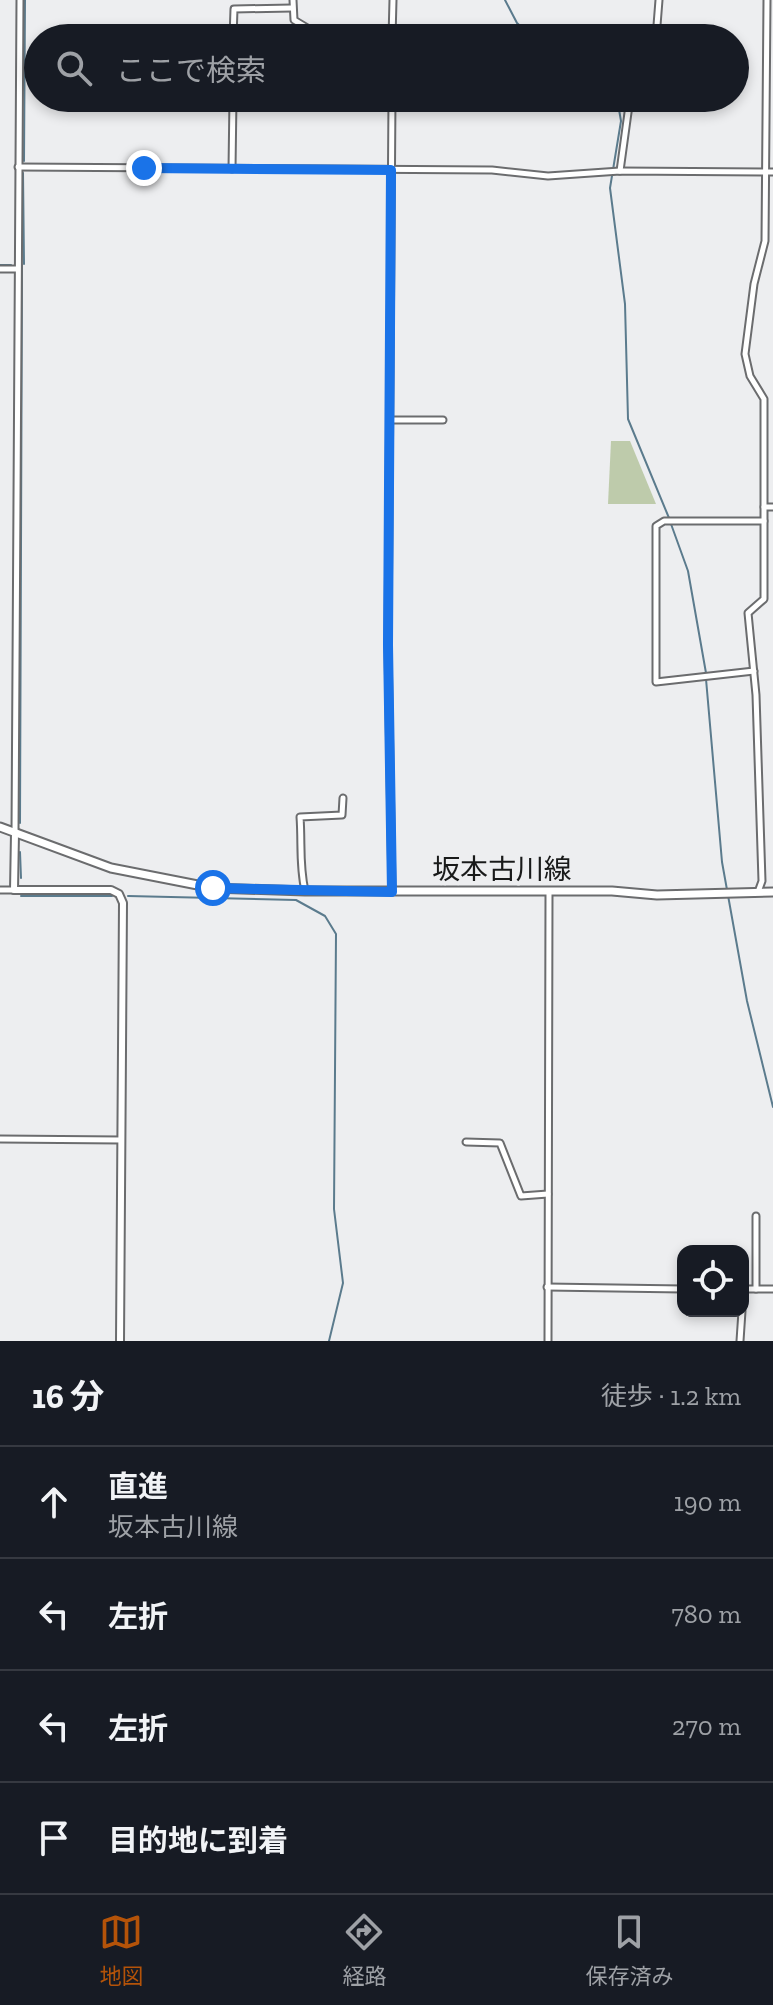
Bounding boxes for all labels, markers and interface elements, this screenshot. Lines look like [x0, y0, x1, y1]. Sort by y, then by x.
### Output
search box [24, 24, 749, 112]
icon: search [52, 46, 96, 90]
text: ここで検索 [116, 53, 266, 89]
route end [126, 150, 162, 186]
street label: 坂本古川線 [432, 853, 572, 886]
route start [195, 870, 231, 906]
map controls [677, 1245, 749, 1317]
button: locate [677, 1245, 749, 1317]
text: 16 分 [32, 1376, 104, 1417]
text: 徒歩 · 1.2 km [601, 1380, 741, 1412]
text: 直進 [108, 1469, 168, 1505]
icon: ahead [32, 1480, 76, 1524]
text: 190 m [674, 1486, 741, 1518]
text: 坂本古川線 [108, 1511, 238, 1543]
icon: left [32, 1592, 76, 1636]
text: 780 m [671, 1598, 741, 1630]
text: 左折 [108, 1599, 168, 1635]
icon: left [32, 1704, 76, 1748]
text: 270 m [672, 1710, 741, 1742]
text: 左折 [108, 1711, 168, 1747]
icon: arrive [32, 1816, 76, 1860]
text: 目的地に到着 [108, 1823, 288, 1859]
tab: 地図 [99, 1910, 144, 1990]
tab: 経路 [342, 1910, 387, 1990]
tab: 保存済み [585, 1910, 674, 1990]

